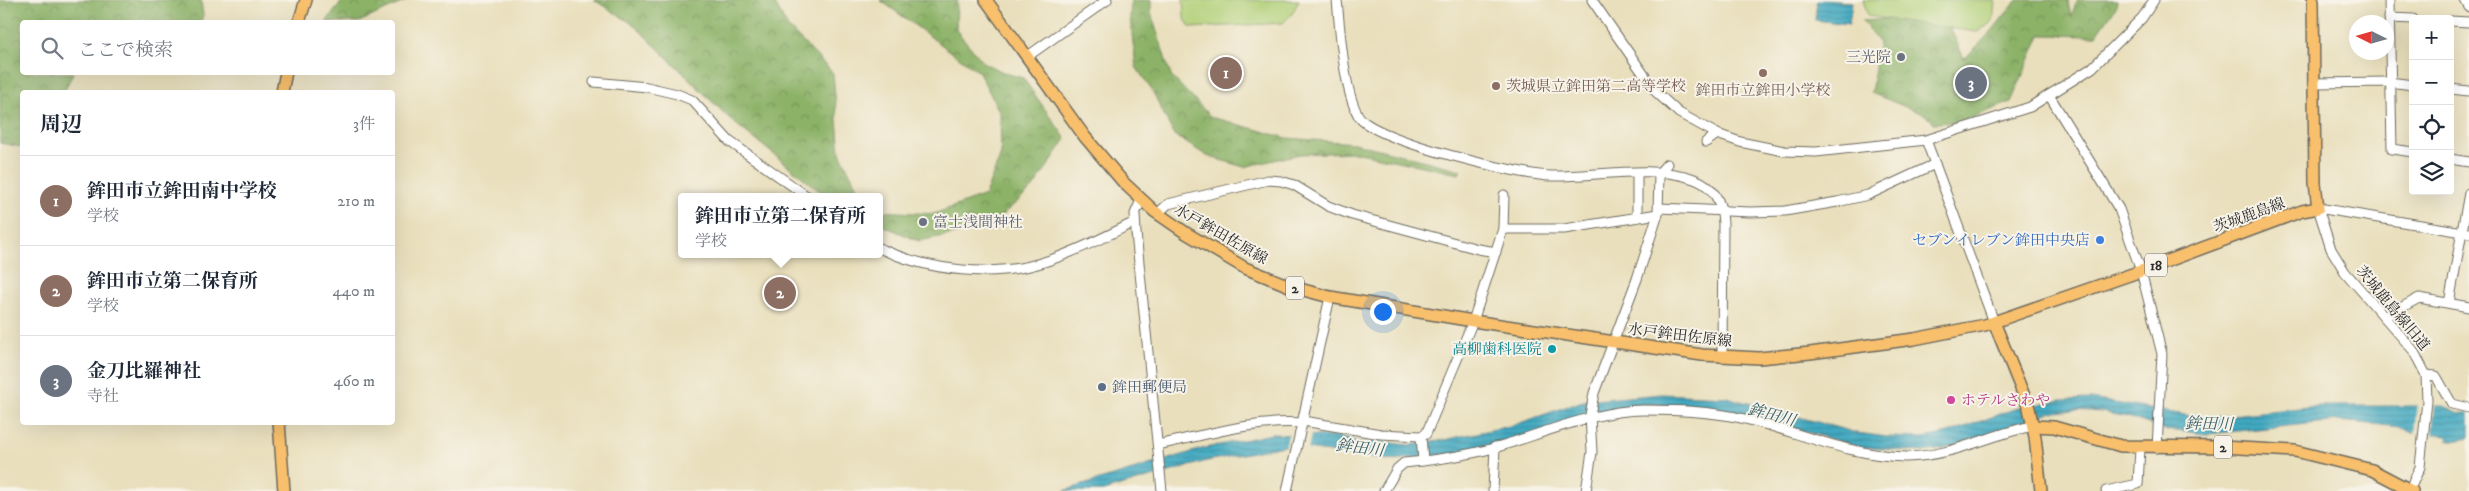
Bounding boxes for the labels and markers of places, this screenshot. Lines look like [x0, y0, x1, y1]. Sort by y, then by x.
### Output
place label: 三光院 [1846, 48, 1891, 67]
marker: 三光院 [1895, 51, 1907, 63]
pin: 1 [1210, 54, 1242, 92]
pin: 3 [1955, 64, 1987, 102]
marker: 鉾田市立鉾田小学校 [1757, 67, 1769, 79]
place label: 茨城県立鉾田第二高等学校 [1506, 77, 1686, 96]
marker: 茨城県立鉾田第二高等学校 [1490, 80, 1502, 92]
place label: 鉾田市立鉾田小学校 [1695, 81, 1831, 100]
place label: 富士浅間神社 [933, 213, 1023, 232]
marker: 富士浅間神社 [917, 216, 929, 228]
place label: セブンイレブン鉾田中央店 [1912, 231, 2090, 250]
marker: セブンイレブン鉾田中央店 [2094, 234, 2106, 246]
pin: 2 [764, 274, 796, 312]
place label: 高柳歯科医院 [1452, 340, 1542, 359]
marker: 高柳歯科医院 [1546, 343, 1558, 355]
place label: 鉾田郵便局 [1112, 378, 1187, 397]
marker: 鉾田郵便局 [1096, 381, 1108, 393]
place label: ホテルさわや [1961, 391, 2050, 410]
marker: ホテルさわや [1945, 394, 1957, 406]

